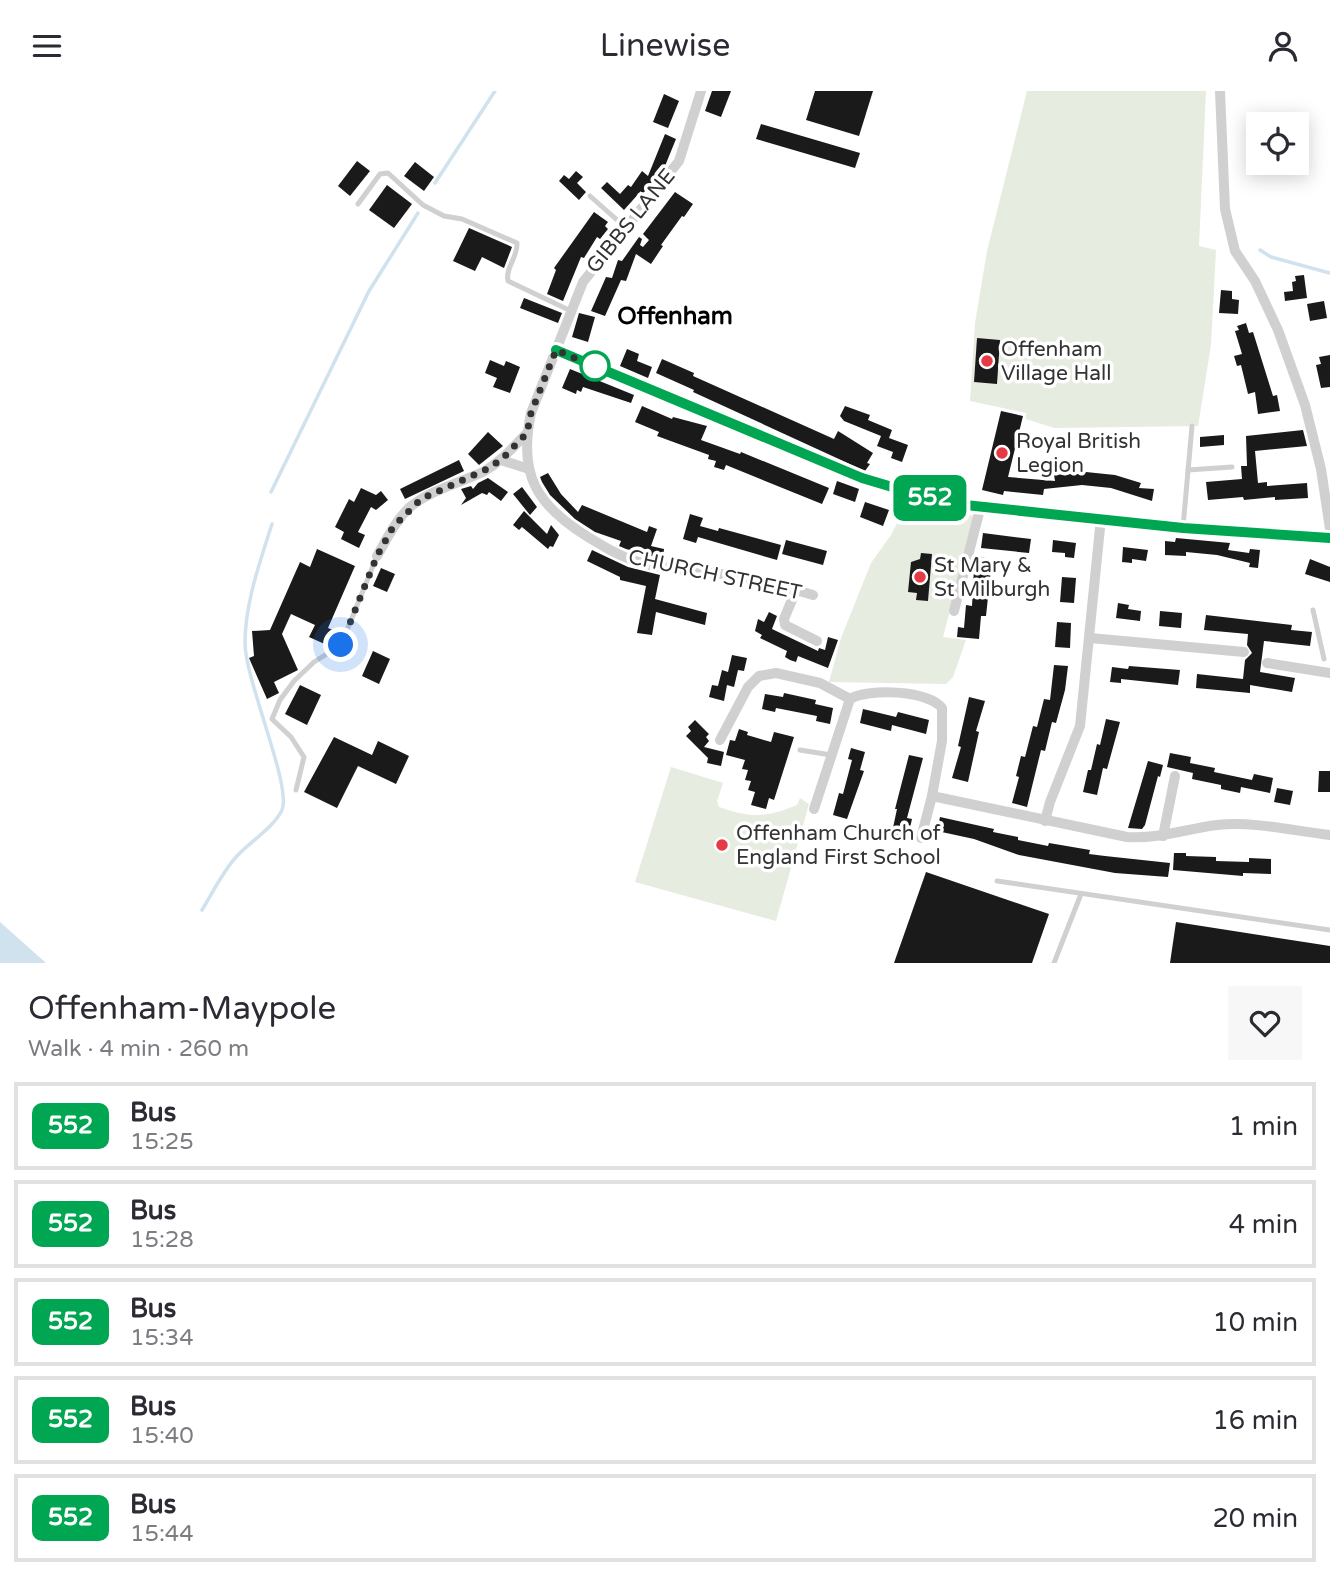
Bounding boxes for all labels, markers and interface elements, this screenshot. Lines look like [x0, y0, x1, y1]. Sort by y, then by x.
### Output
icon: menu [28, 27, 66, 65]
text: Linewise [600, 27, 730, 65]
icon: person [1264, 27, 1302, 65]
map controls [1246, 112, 1309, 175]
button: locate [1246, 112, 1309, 175]
street label: GIBBS LANE [581, 164, 681, 278]
district label: Offenham [617, 302, 733, 331]
place label: Offenham Village Hall [1001, 337, 1112, 386]
unlabelled marker [580, 351, 610, 381]
marker: Offenham Village Hall [979, 353, 995, 369]
place label: Royal British Legion [1016, 429, 1141, 478]
marker: Royal British Legion [994, 445, 1010, 461]
line badge: 552 [890, 475, 970, 521]
text: 552 [907, 483, 953, 512]
street label: CHURCH STREET [626, 544, 804, 606]
place label: St Mary & St Milburgh [934, 553, 1050, 602]
marker: St Mary & St Milburgh [912, 569, 928, 585]
your location [323, 627, 358, 662]
place label: Offenham Church of England First School [736, 821, 941, 870]
marker: Offenham Church of England First School [714, 837, 730, 853]
button: heart [1228, 986, 1302, 1060]
text: Offenham-Maypole [28, 989, 336, 1028]
text: Walk · 4 min · 260 m [28, 1035, 249, 1063]
text: Bus [130, 1097, 176, 1128]
text: 552 [48, 1111, 93, 1140]
text: 1 min [1229, 1111, 1298, 1142]
text: 15:25 [130, 1128, 194, 1156]
text: Bus [130, 1195, 176, 1226]
text: 552 [48, 1209, 93, 1238]
text: 4 min [1229, 1209, 1298, 1240]
text: 15:28 [130, 1226, 194, 1254]
text: Bus [130, 1293, 176, 1324]
text: 552 [48, 1307, 93, 1336]
text: 10 min [1212, 1307, 1298, 1338]
text: 15:34 [130, 1324, 194, 1352]
text: Bus [130, 1391, 176, 1422]
text: 552 [48, 1405, 93, 1434]
text: 16 min [1212, 1405, 1298, 1436]
text: 15:40 [130, 1422, 194, 1450]
text: Bus [130, 1489, 176, 1520]
text: 552 [48, 1503, 93, 1532]
text: 20 min [1212, 1503, 1298, 1534]
text: 15:44 [130, 1520, 194, 1548]

